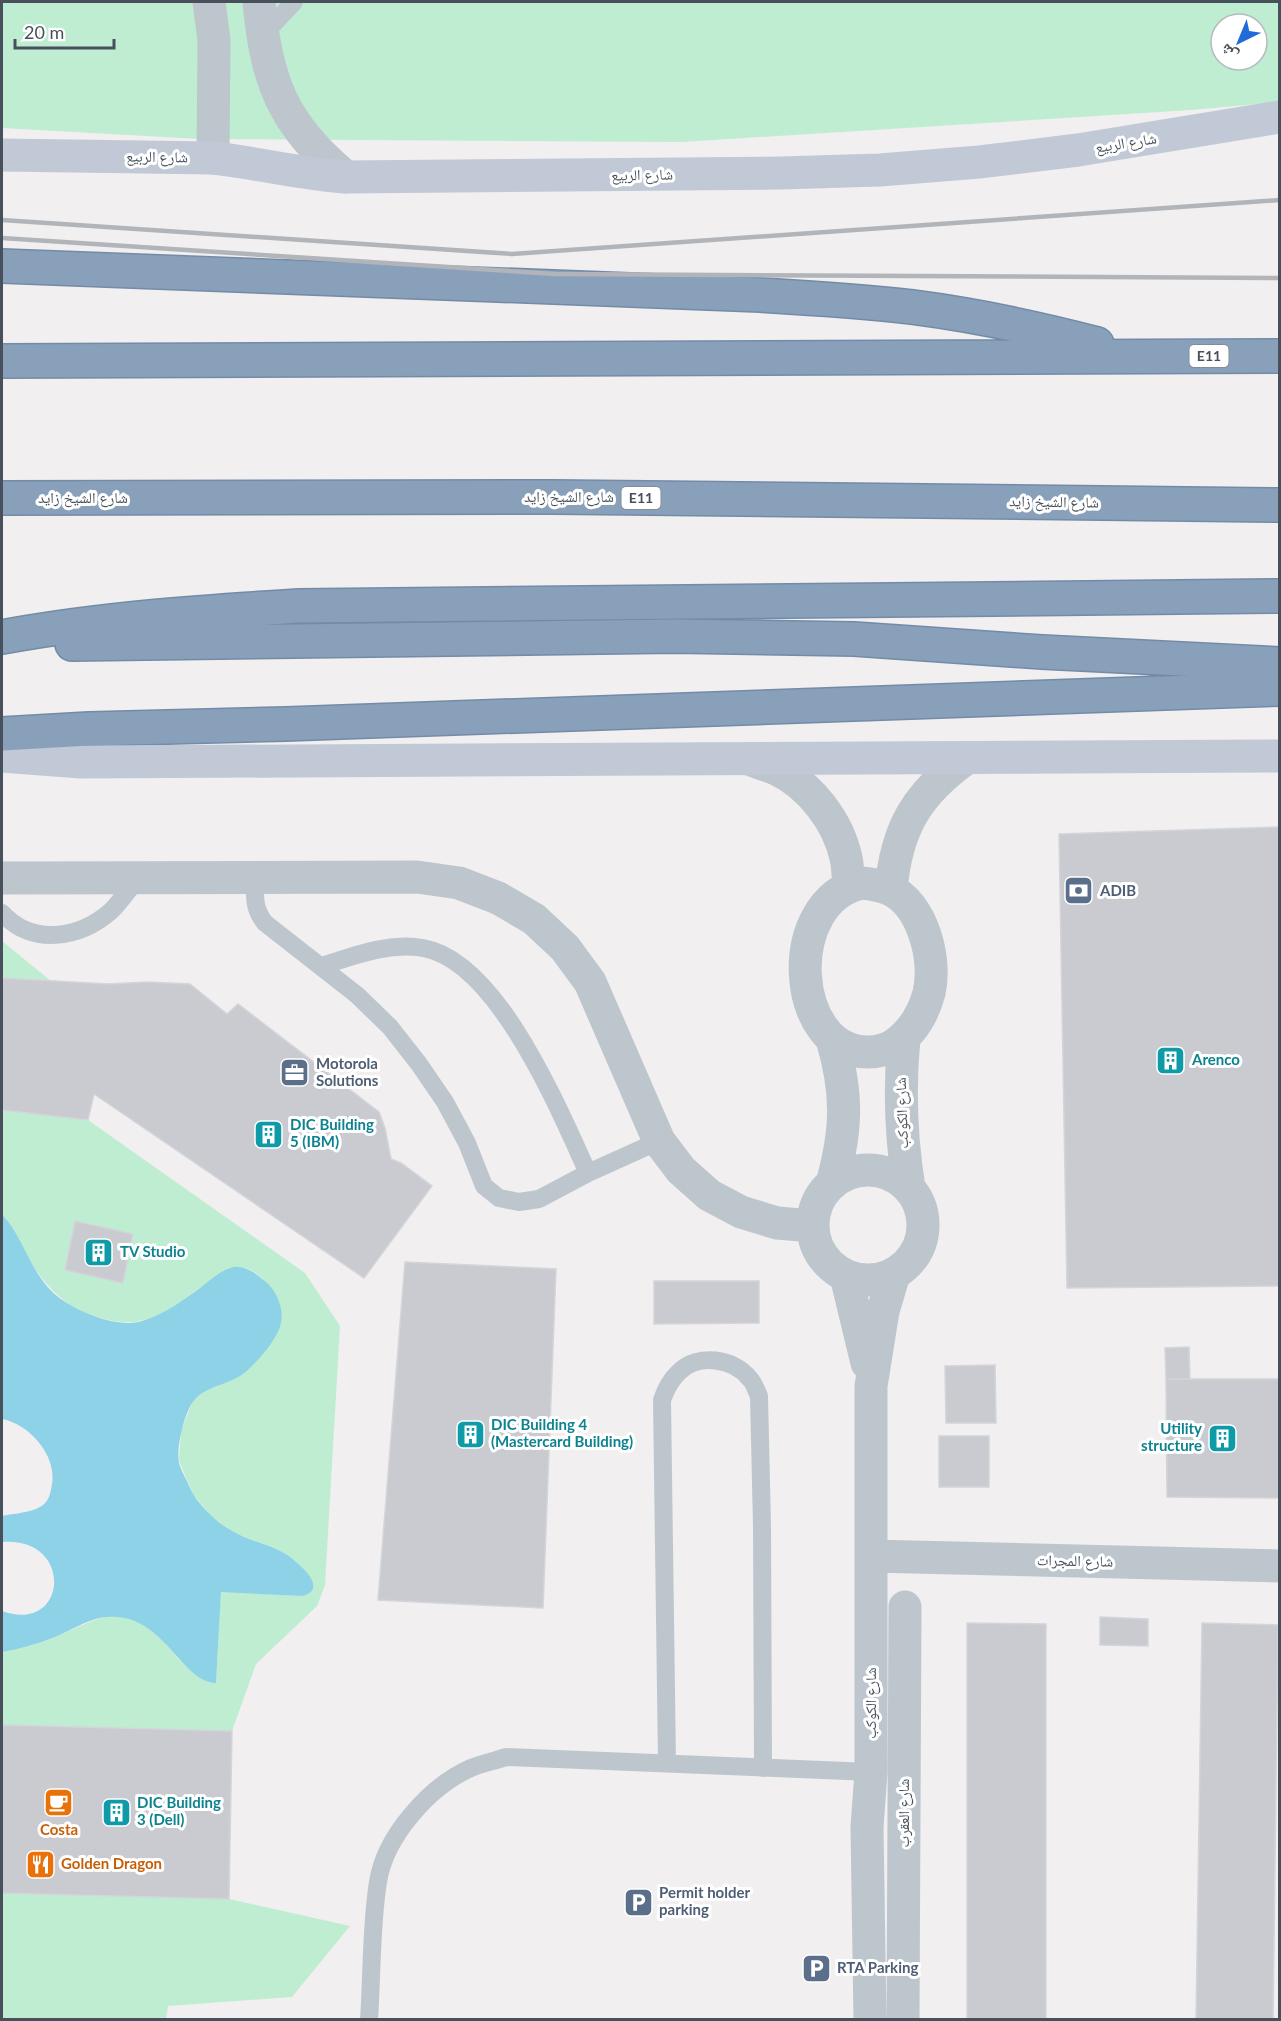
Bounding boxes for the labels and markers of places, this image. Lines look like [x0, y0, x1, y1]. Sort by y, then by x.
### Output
bank icon: ADIB [1063, 875, 1095, 907]
place label: ADIB [1099, 881, 1136, 899]
building icon: Arenco [1155, 1044, 1187, 1076]
place label: Arenco [1191, 1050, 1240, 1068]
place label: Motorola Solutions [316, 1054, 379, 1089]
office icon: Motorola Solutions [279, 1057, 311, 1089]
place label: DIC Building 5 (IBM) [290, 1115, 374, 1150]
building icon: DIC Building 5 (IBM) [253, 1118, 285, 1150]
building icon: TV Studio [83, 1236, 115, 1268]
place label: TV Studio [120, 1242, 186, 1260]
place label: DIC Building 4 (Mastercard Building) [491, 1415, 633, 1450]
building icon: DIC Building 4 (Mastercard Building) [454, 1418, 486, 1450]
place label: Utility structure [1141, 1419, 1202, 1454]
building icon: Utility structure [1207, 1422, 1239, 1454]
cafe icon: Costa [43, 1787, 75, 1819]
place label: DIC Building 3 (Dell) [137, 1793, 221, 1828]
building icon: DIC Building 3 (Dell) [100, 1796, 132, 1828]
place label: Costa [40, 1820, 78, 1838]
restaurant icon: Golden Dragon [24, 1848, 56, 1880]
place label: Golden Dragon [61, 1854, 162, 1872]
place label: Permit holder parking [659, 1883, 750, 1918]
parking icon: Permit holder parking [622, 1886, 654, 1918]
parking icon: RTA Parking [800, 1952, 832, 1984]
place label: RTA Parking [837, 1958, 918, 1976]

